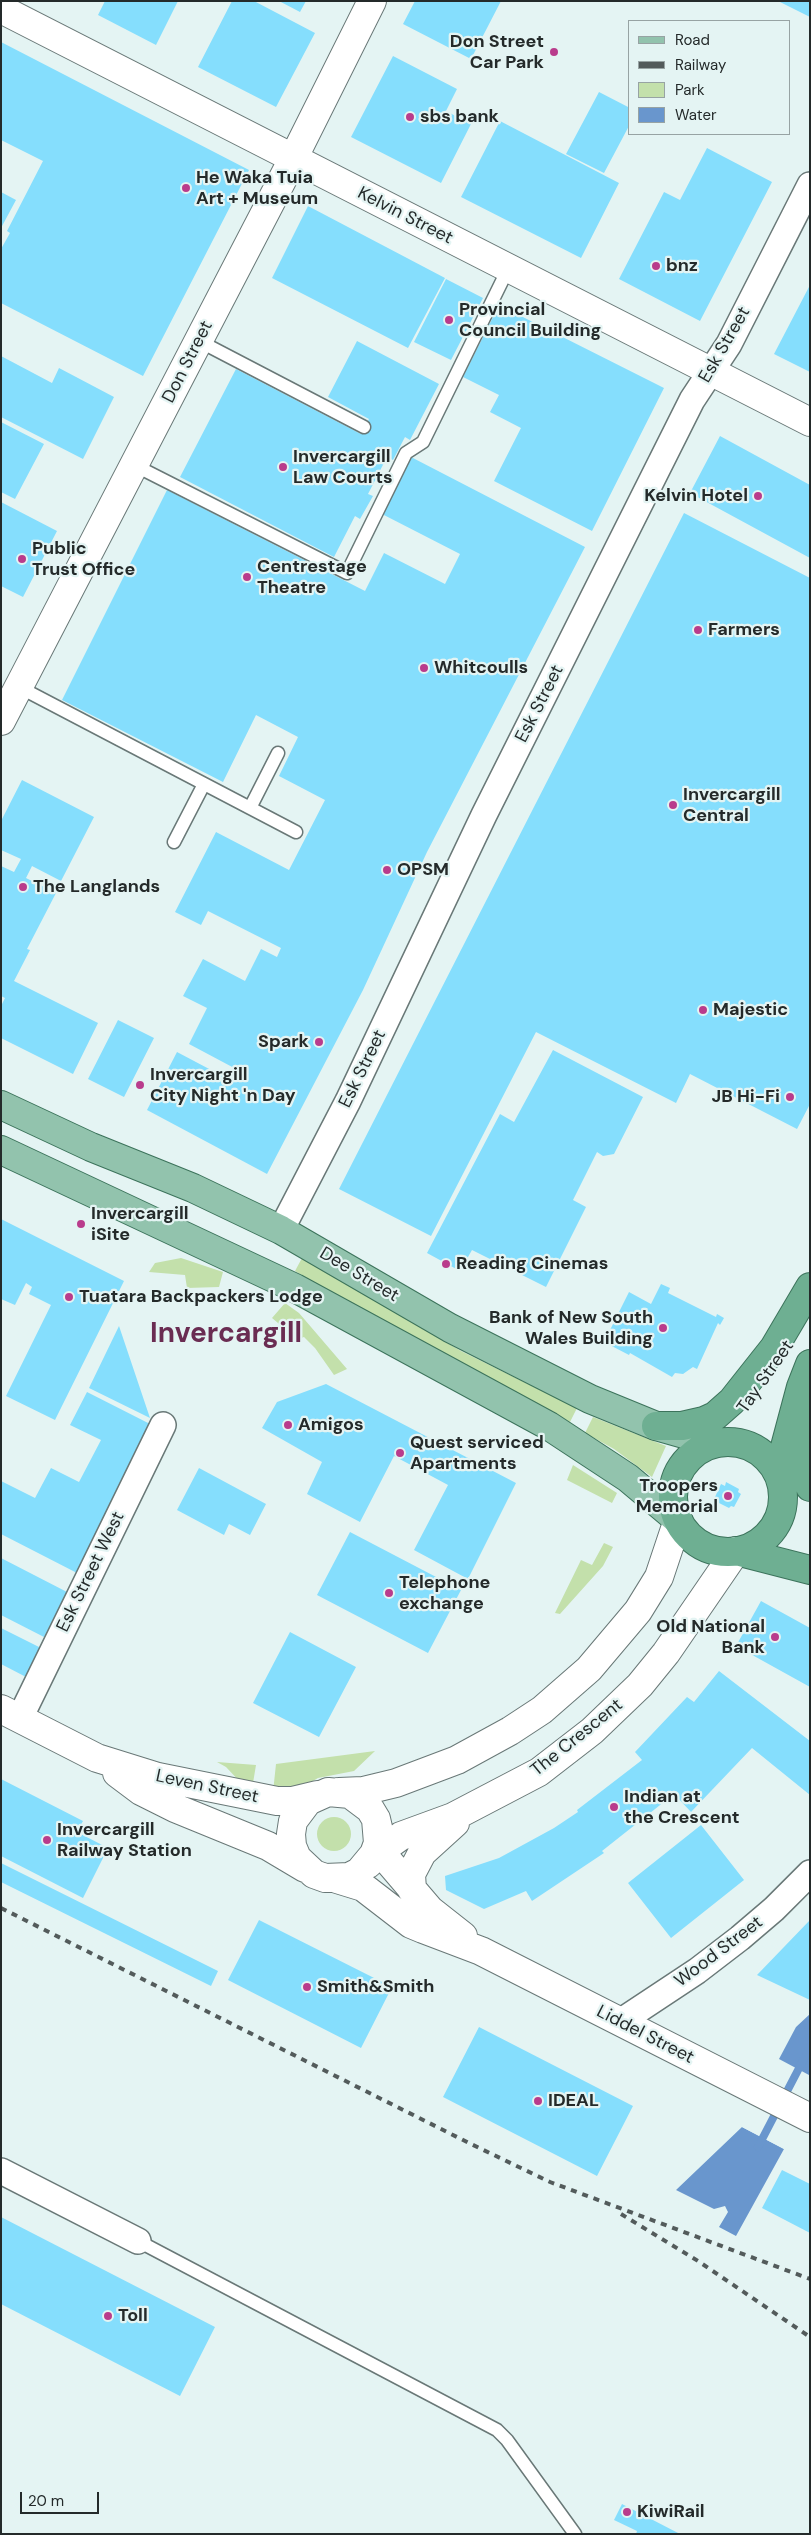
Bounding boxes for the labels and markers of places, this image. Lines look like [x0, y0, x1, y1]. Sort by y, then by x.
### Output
place label: Don Street Car Park [450, 31, 544, 74]
marker: Don Street Car Park [548, 46, 560, 58]
place label: sbs bank [420, 106, 499, 128]
marker: sbs bank [404, 111, 416, 123]
place label: He Waka Tuia Art + Museum [196, 167, 318, 210]
marker: He Waka Tuia Art + Museum [180, 182, 192, 194]
place label: bnz [666, 255, 698, 277]
marker: bnz [650, 260, 662, 272]
place label: Provincial Council Building [459, 299, 601, 342]
marker: Provincial Council Building [443, 314, 455, 326]
place label: Invercargill Law Courts [293, 446, 393, 488]
marker: Invercargill Law Courts [277, 461, 289, 473]
place label: Kelvin Hotel [644, 485, 748, 507]
marker: Kelvin Hotel [752, 490, 764, 502]
place label: Public Trust Office [32, 538, 135, 580]
marker: Public Trust Office [16, 553, 28, 565]
place label: Centrestage Theatre [257, 556, 367, 598]
marker: Centrestage Theatre [241, 571, 253, 583]
place label: Farmers [708, 619, 780, 641]
marker: Farmers [692, 624, 704, 636]
place label: Whitcoulls [434, 657, 528, 679]
marker: Whitcoulls [418, 662, 430, 674]
place label: Invercargill Central [683, 784, 781, 826]
marker: Invercargill Central [667, 799, 679, 811]
place label: OPSM [397, 859, 449, 881]
marker: OPSM [381, 864, 393, 876]
place label: The Langlands [33, 876, 160, 898]
marker: The Langlands [17, 881, 29, 893]
place label: Majestic [713, 999, 788, 1021]
marker: Majestic [697, 1004, 709, 1016]
place label: Spark [258, 1031, 309, 1053]
marker: Spark [313, 1036, 325, 1048]
place label: Invercargill City Night 'n Day [150, 1064, 296, 1106]
marker: Invercargill City Night 'n Day [134, 1079, 146, 1091]
place label: JB Hi-Fi [711, 1086, 780, 1108]
marker: JB Hi-Fi [784, 1091, 796, 1103]
place label: Invercargill iSite [91, 1203, 189, 1246]
marker: Invercargill iSite [75, 1218, 87, 1230]
place label: Reading Cinemas [456, 1253, 608, 1275]
marker: Reading Cinemas [440, 1258, 452, 1270]
place label: Tuatara Backpackers Lodge [79, 1286, 323, 1308]
marker: Tuatara Backpackers Lodge [63, 1291, 75, 1303]
place label: Bank of New South Wales Building [489, 1307, 653, 1350]
marker: Bank of New South Wales Building [657, 1322, 669, 1334]
place label: Amigos [298, 1414, 364, 1436]
marker: Amigos [282, 1419, 294, 1431]
place label: Quest serviced Apartments [410, 1432, 544, 1475]
marker: Quest serviced Apartments [394, 1447, 406, 1459]
place label: Troopers Memorial [636, 1475, 718, 1518]
marker: Troopers Memorial [722, 1490, 734, 1502]
place label: Telephone exchange [399, 1572, 490, 1615]
marker: Telephone exchange [383, 1587, 395, 1599]
place label: Old National Bank [656, 1616, 765, 1658]
marker: Old National Bank [769, 1631, 781, 1643]
place label: Indian at the Crescent [624, 1786, 740, 1828]
marker: Indian at the Crescent [608, 1801, 620, 1813]
place label: Invercargill Railway Station [57, 1819, 192, 1862]
marker: Invercargill Railway Station [41, 1834, 53, 1846]
place label: Smith&Smith [317, 1976, 434, 1998]
marker: Smith&Smith [301, 1981, 313, 1993]
place label: IDEAL [548, 2090, 599, 2112]
marker: IDEAL [532, 2095, 544, 2107]
place label: Toll [118, 2305, 148, 2327]
marker: Toll [102, 2310, 114, 2322]
place label: KiwiRail [637, 2501, 705, 2523]
marker: KiwiRail [621, 2506, 633, 2518]

